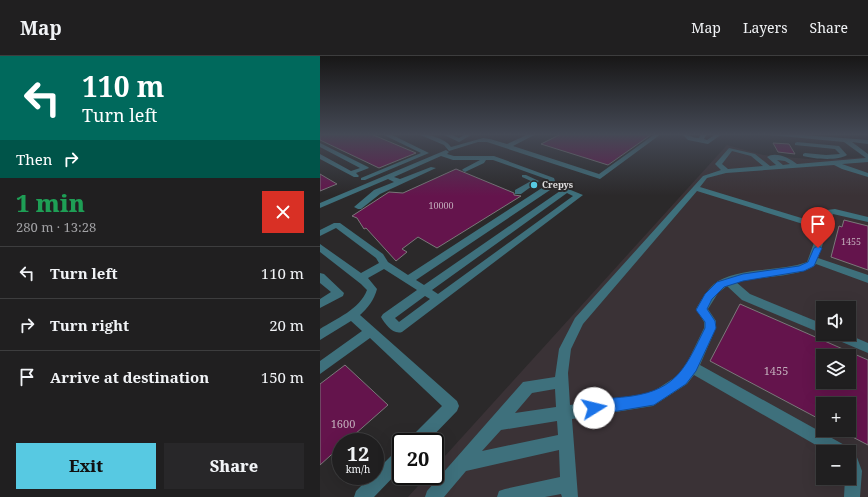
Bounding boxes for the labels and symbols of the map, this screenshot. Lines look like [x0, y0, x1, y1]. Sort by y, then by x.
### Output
place label: Crepys [542, 178, 574, 191]
marker: Crepys [529, 180, 539, 190]
house number: 10000 [428, 199, 454, 212]
pin [801, 207, 835, 248]
house number: 1455 [841, 235, 861, 248]
house number: 1455 [764, 363, 788, 378]
position arrow [573, 387, 615, 429]
house number: 1600 [331, 416, 355, 431]
speed limit sign: 20 [392, 433, 444, 485]

